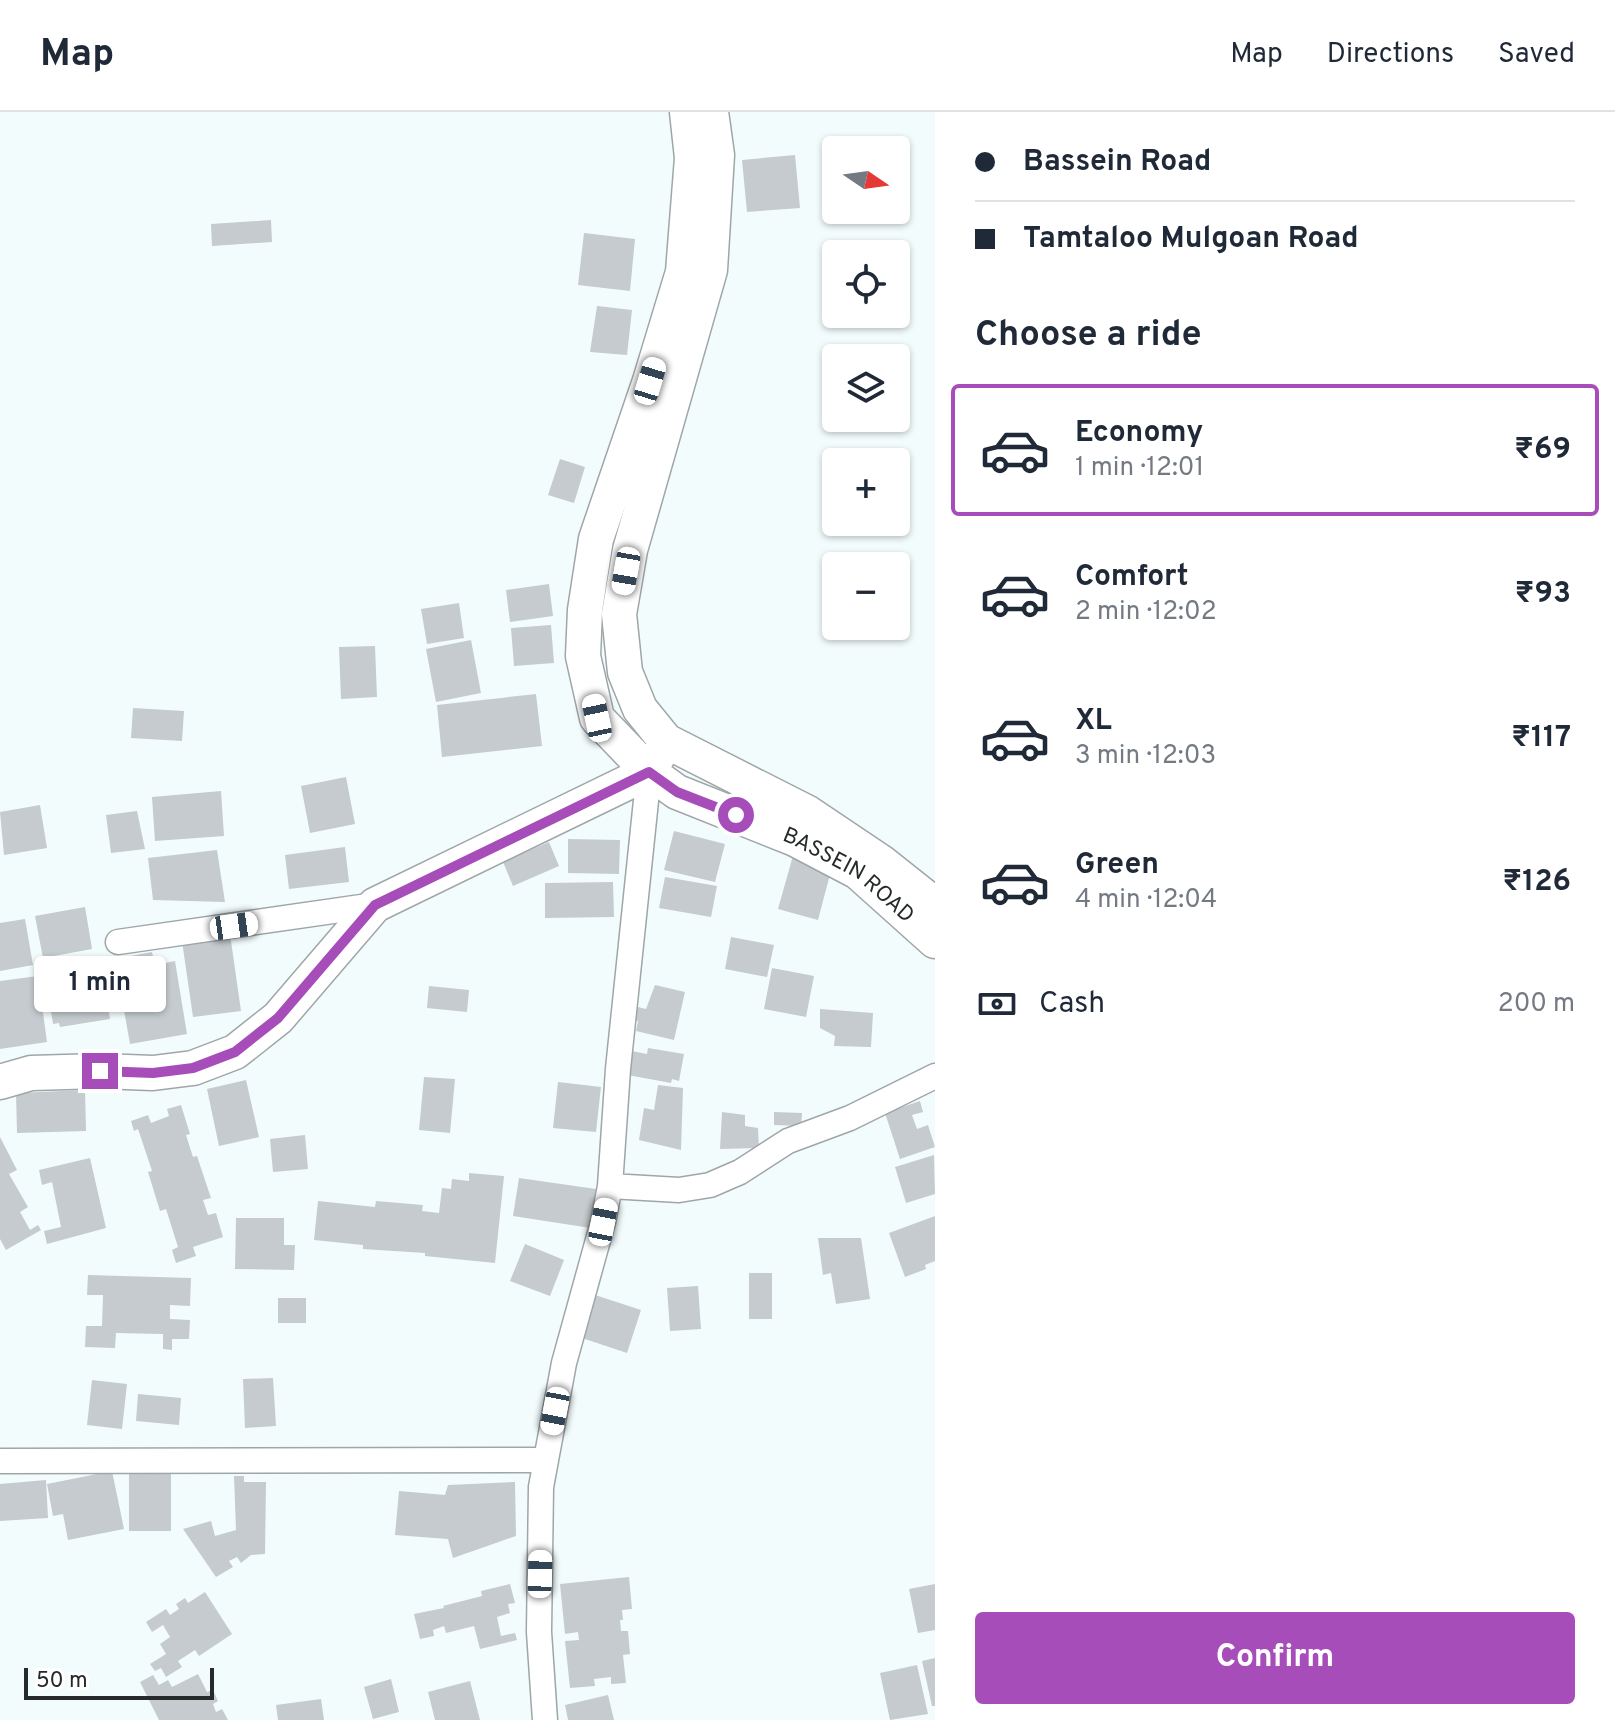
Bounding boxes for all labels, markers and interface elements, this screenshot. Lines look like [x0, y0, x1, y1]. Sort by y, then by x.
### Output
text: Map [40, 31, 114, 80]
text: Map [1230, 37, 1283, 73]
text: Directions [1327, 37, 1454, 73]
text: Saved [1498, 37, 1575, 73]
north arrow [822, 136, 910, 224]
map controls [822, 136, 910, 640]
text: Bassein Road [1023, 144, 1211, 181]
text: Tamtaloo Mulgoan Road [1023, 221, 1359, 258]
button: locate [822, 240, 910, 328]
text: Choose a ride [975, 313, 1201, 359]
button: layers [822, 344, 910, 432]
car [632, 355, 668, 407]
icon: car [979, 414, 1051, 486]
text: Economy [1075, 415, 1203, 452]
text: ₹69 [1514, 432, 1571, 469]
button: + [822, 448, 910, 536]
text: 1 min · 12:01 [1075, 452, 1204, 485]
car [610, 545, 642, 597]
button: − [822, 552, 910, 640]
icon: car [979, 558, 1051, 630]
text: Comfort [1075, 559, 1188, 596]
text: ₹93 [1515, 576, 1571, 613]
text: 2 min · 12:02 [1075, 596, 1217, 629]
car [580, 692, 614, 744]
icon: car [979, 702, 1051, 774]
text: XL [1075, 703, 1112, 740]
text: ₹117 [1511, 720, 1571, 757]
text: 3 min · 12:03 [1075, 740, 1216, 773]
route start [718, 797, 754, 833]
street label: BASSEIN ROAD [779, 822, 919, 929]
icon: car [979, 846, 1051, 918]
text: Green [1075, 847, 1159, 884]
text: ₹126 [1503, 864, 1571, 901]
text: 4 min · 12:04 [1075, 884, 1217, 917]
car [209, 911, 259, 941]
callout: 1 min [34, 955, 166, 1011]
text: 1 min [69, 967, 131, 1000]
icon: cash [975, 982, 1019, 1026]
text: Cash [1039, 986, 1105, 1023]
text: 200 m [1498, 988, 1575, 1021]
route end [82, 1053, 118, 1089]
car [587, 1196, 619, 1248]
car [539, 1385, 571, 1437]
car [528, 1550, 552, 1598]
button: Confirm [975, 1612, 1575, 1704]
scale bar [24, 1664, 214, 1700]
text: 50 m [36, 1668, 88, 1695]

